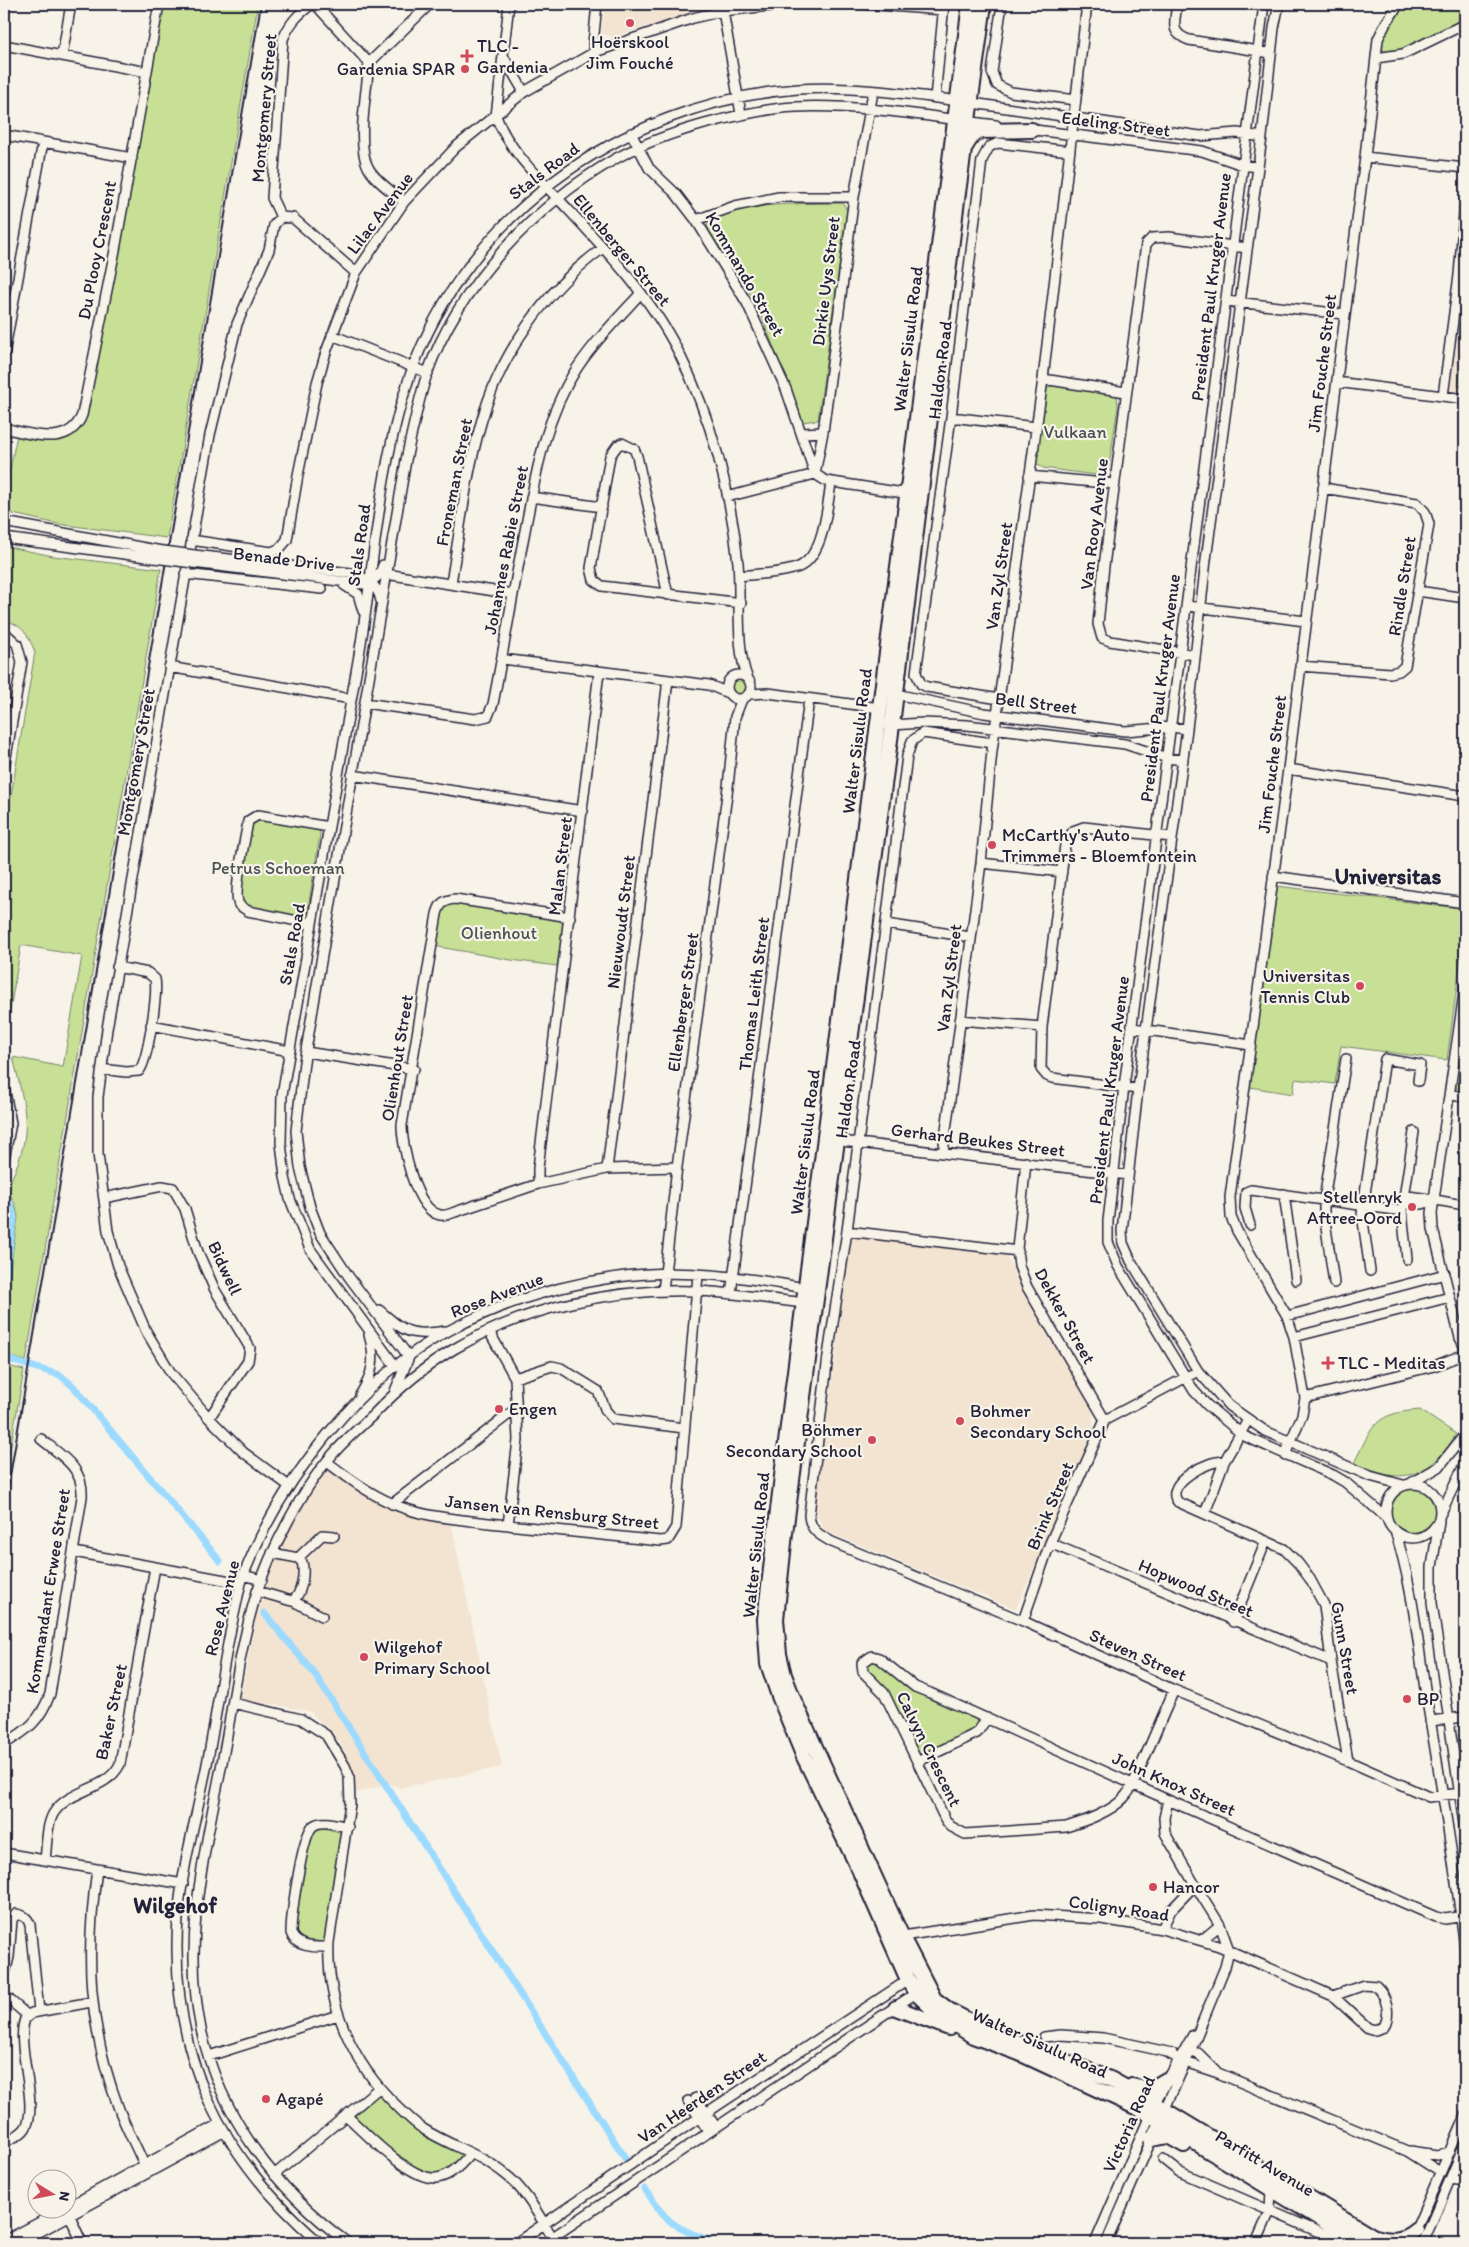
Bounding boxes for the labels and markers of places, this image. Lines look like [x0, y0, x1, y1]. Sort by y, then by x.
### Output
marker: Hoërskool Jim Fouché [624, 17, 636, 29]
place label: Hoërskool Jim Fouché [586, 31, 674, 74]
place label: TLC - Gardenia [477, 35, 549, 78]
marker: TLC - Gardenia [461, 50, 473, 62]
place label: Gardenia SPAR [337, 58, 455, 80]
marker: Gardenia SPAR [459, 63, 471, 75]
place label: McCarthy's Auto Trimmers - Bloemfontein [1002, 824, 1197, 867]
marker: McCarthy's Auto Trimmers - Bloemfontein [986, 839, 998, 851]
place label: Universitas Tennis Club [1261, 965, 1350, 1008]
marker: Universitas Tennis Club [1354, 980, 1366, 992]
place label: Stellenryk Aftree-Oord [1307, 1186, 1403, 1229]
marker: Stellenryk Aftree-Oord [1406, 1201, 1418, 1213]
place label: TLC - Meditas [1338, 1352, 1446, 1374]
marker: TLC - Meditas [1322, 1357, 1334, 1369]
place label: Engen [509, 1398, 557, 1420]
place label: Bohmer Secondary School [970, 1400, 1106, 1443]
marker: Engen [493, 1403, 505, 1415]
marker: Bohmer Secondary School [954, 1415, 966, 1427]
place label: Böhmer Secondary School [726, 1419, 863, 1462]
marker: Böhmer Secondary School [866, 1434, 878, 1446]
place label: Wilgehof Primary School [374, 1636, 490, 1679]
marker: Wilgehof Primary School [358, 1651, 370, 1663]
place label: BP [1417, 1688, 1439, 1710]
marker: BP [1401, 1693, 1413, 1705]
place label: Hancor [1163, 1876, 1220, 1898]
marker: Hancor [1147, 1881, 1159, 1893]
place label: Agapé [276, 2088, 324, 2110]
marker: Agapé [260, 2093, 272, 2105]

